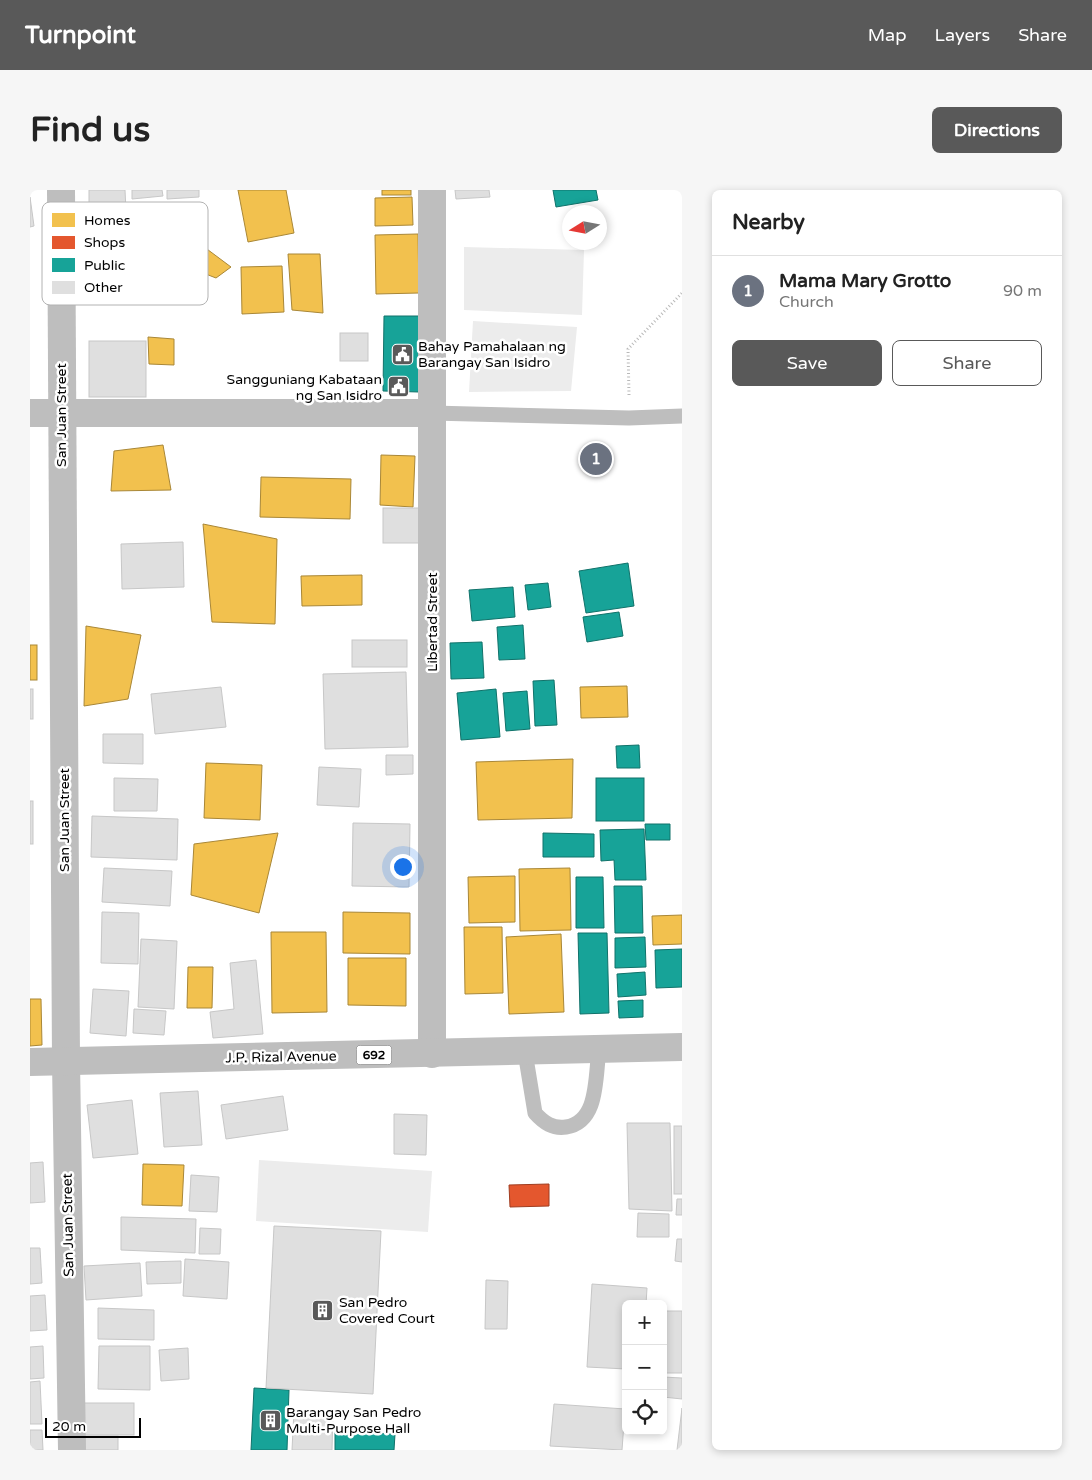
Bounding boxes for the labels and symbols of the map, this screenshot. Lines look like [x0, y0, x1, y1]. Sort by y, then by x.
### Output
legend [42, 202, 208, 305]
north arrow [562, 205, 607, 250]
text: Homes [84, 212, 131, 229]
text: Shops [84, 234, 125, 251]
text: Public [84, 257, 125, 274]
text: Other [84, 279, 123, 296]
place label: Bahay Pamahalaan ng Barangay San Isidro [418, 338, 566, 371]
public building icon: Bahay Pamahalaan ng Barangay San Isidro [390, 342, 414, 366]
street label: San Juan Street [53, 362, 70, 467]
place label: Sangguniang Kabataan ng San Isidro [227, 371, 382, 404]
public building icon: Sangguniang Kabataan ng San Isidro [386, 375, 410, 399]
pin: 1 [580, 440, 612, 478]
street label: Libertad Street [424, 572, 441, 672]
street label: San Juan Street [56, 767, 73, 872]
your location [390, 854, 416, 880]
road number: 692 [356, 1046, 392, 1064]
street label: J.P. Rizal Avenue [225, 1048, 337, 1066]
street label: San Juan Street [59, 1172, 77, 1277]
place label: San Pedro Covered Court [339, 1294, 436, 1327]
building icon: San Pedro Covered Court [311, 1298, 335, 1322]
place label: Barangay San Pedro Multi-Purpose Hall [286, 1404, 421, 1437]
building icon: Barangay San Pedro Multi-Purpose Hall [258, 1408, 282, 1432]
scale bar [45, 1415, 141, 1438]

